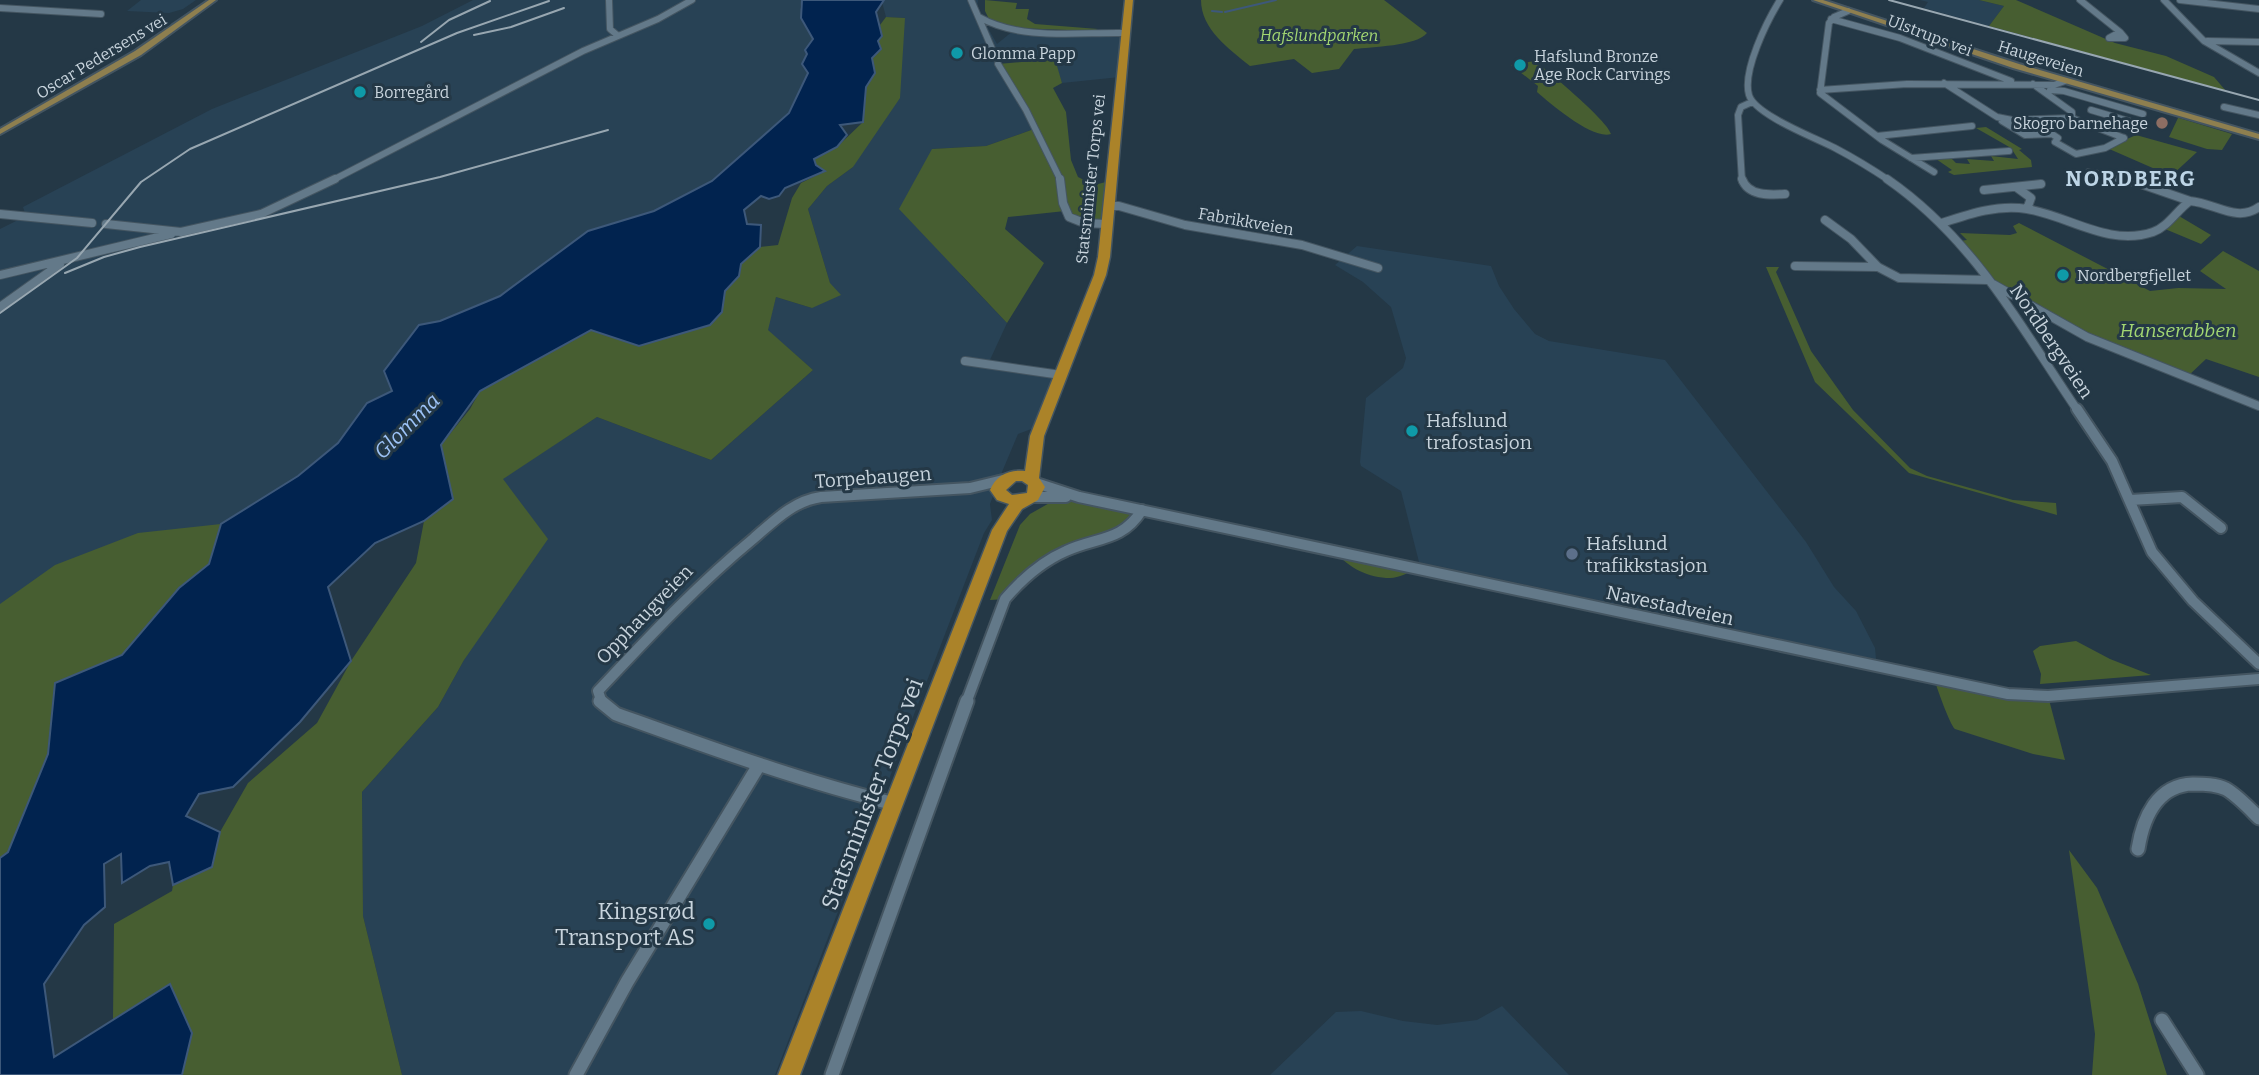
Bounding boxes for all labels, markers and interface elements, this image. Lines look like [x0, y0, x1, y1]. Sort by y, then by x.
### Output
street label: Oscar Pedersens vei [33, 10, 170, 103]
street label: Ulstrups vei [1885, 11, 1975, 60]
park label: Hafslundparken [1260, 26, 1378, 45]
street label: Haugeveien [1996, 36, 2086, 81]
place label: Glomma Papp [971, 44, 1076, 63]
marker: Glomma Papp [949, 45, 965, 61]
place label: Hafslund Bronze Age Rock Carvings [1534, 47, 1671, 84]
marker: Hafslund Bronze Age Rock Carvings [1512, 57, 1528, 73]
place label: Borregård [374, 83, 450, 102]
marker: Borregård [352, 84, 368, 100]
street label: Statsminister Torps vei [1072, 93, 1109, 265]
place label: Skogro barnehage [2013, 114, 2148, 133]
marker: Skogro barnehage [2154, 115, 2170, 131]
district label: NORDBERG [2065, 166, 2197, 192]
street label: Fabrikkveien [1197, 204, 1295, 239]
place label: Nordbergfjellet [2077, 266, 2191, 285]
marker: Nordbergfjellet [2055, 267, 2071, 283]
street label: Nordbergveien [2005, 280, 2098, 403]
park label: Hanserabben [2120, 319, 2236, 342]
water label: Glomma [369, 388, 445, 464]
place label: Hafslund trafostasjon [1426, 409, 1532, 454]
marker: Hafslund trafostasjon [1404, 423, 1420, 439]
street label: Torpebaugen [814, 462, 932, 493]
place label: Hafslund trafikkstasjon [1586, 532, 1708, 577]
marker: Hafslund trafikkstasjon [1564, 546, 1580, 562]
street label: Opphaugveien [591, 560, 697, 669]
street label: Navestadveien [1604, 581, 1736, 630]
street label: Statsminister Torps vei [815, 674, 929, 914]
place label: Kingsrød Transport AS [555, 897, 695, 951]
marker: Kingsrød Transport AS [701, 916, 717, 932]

